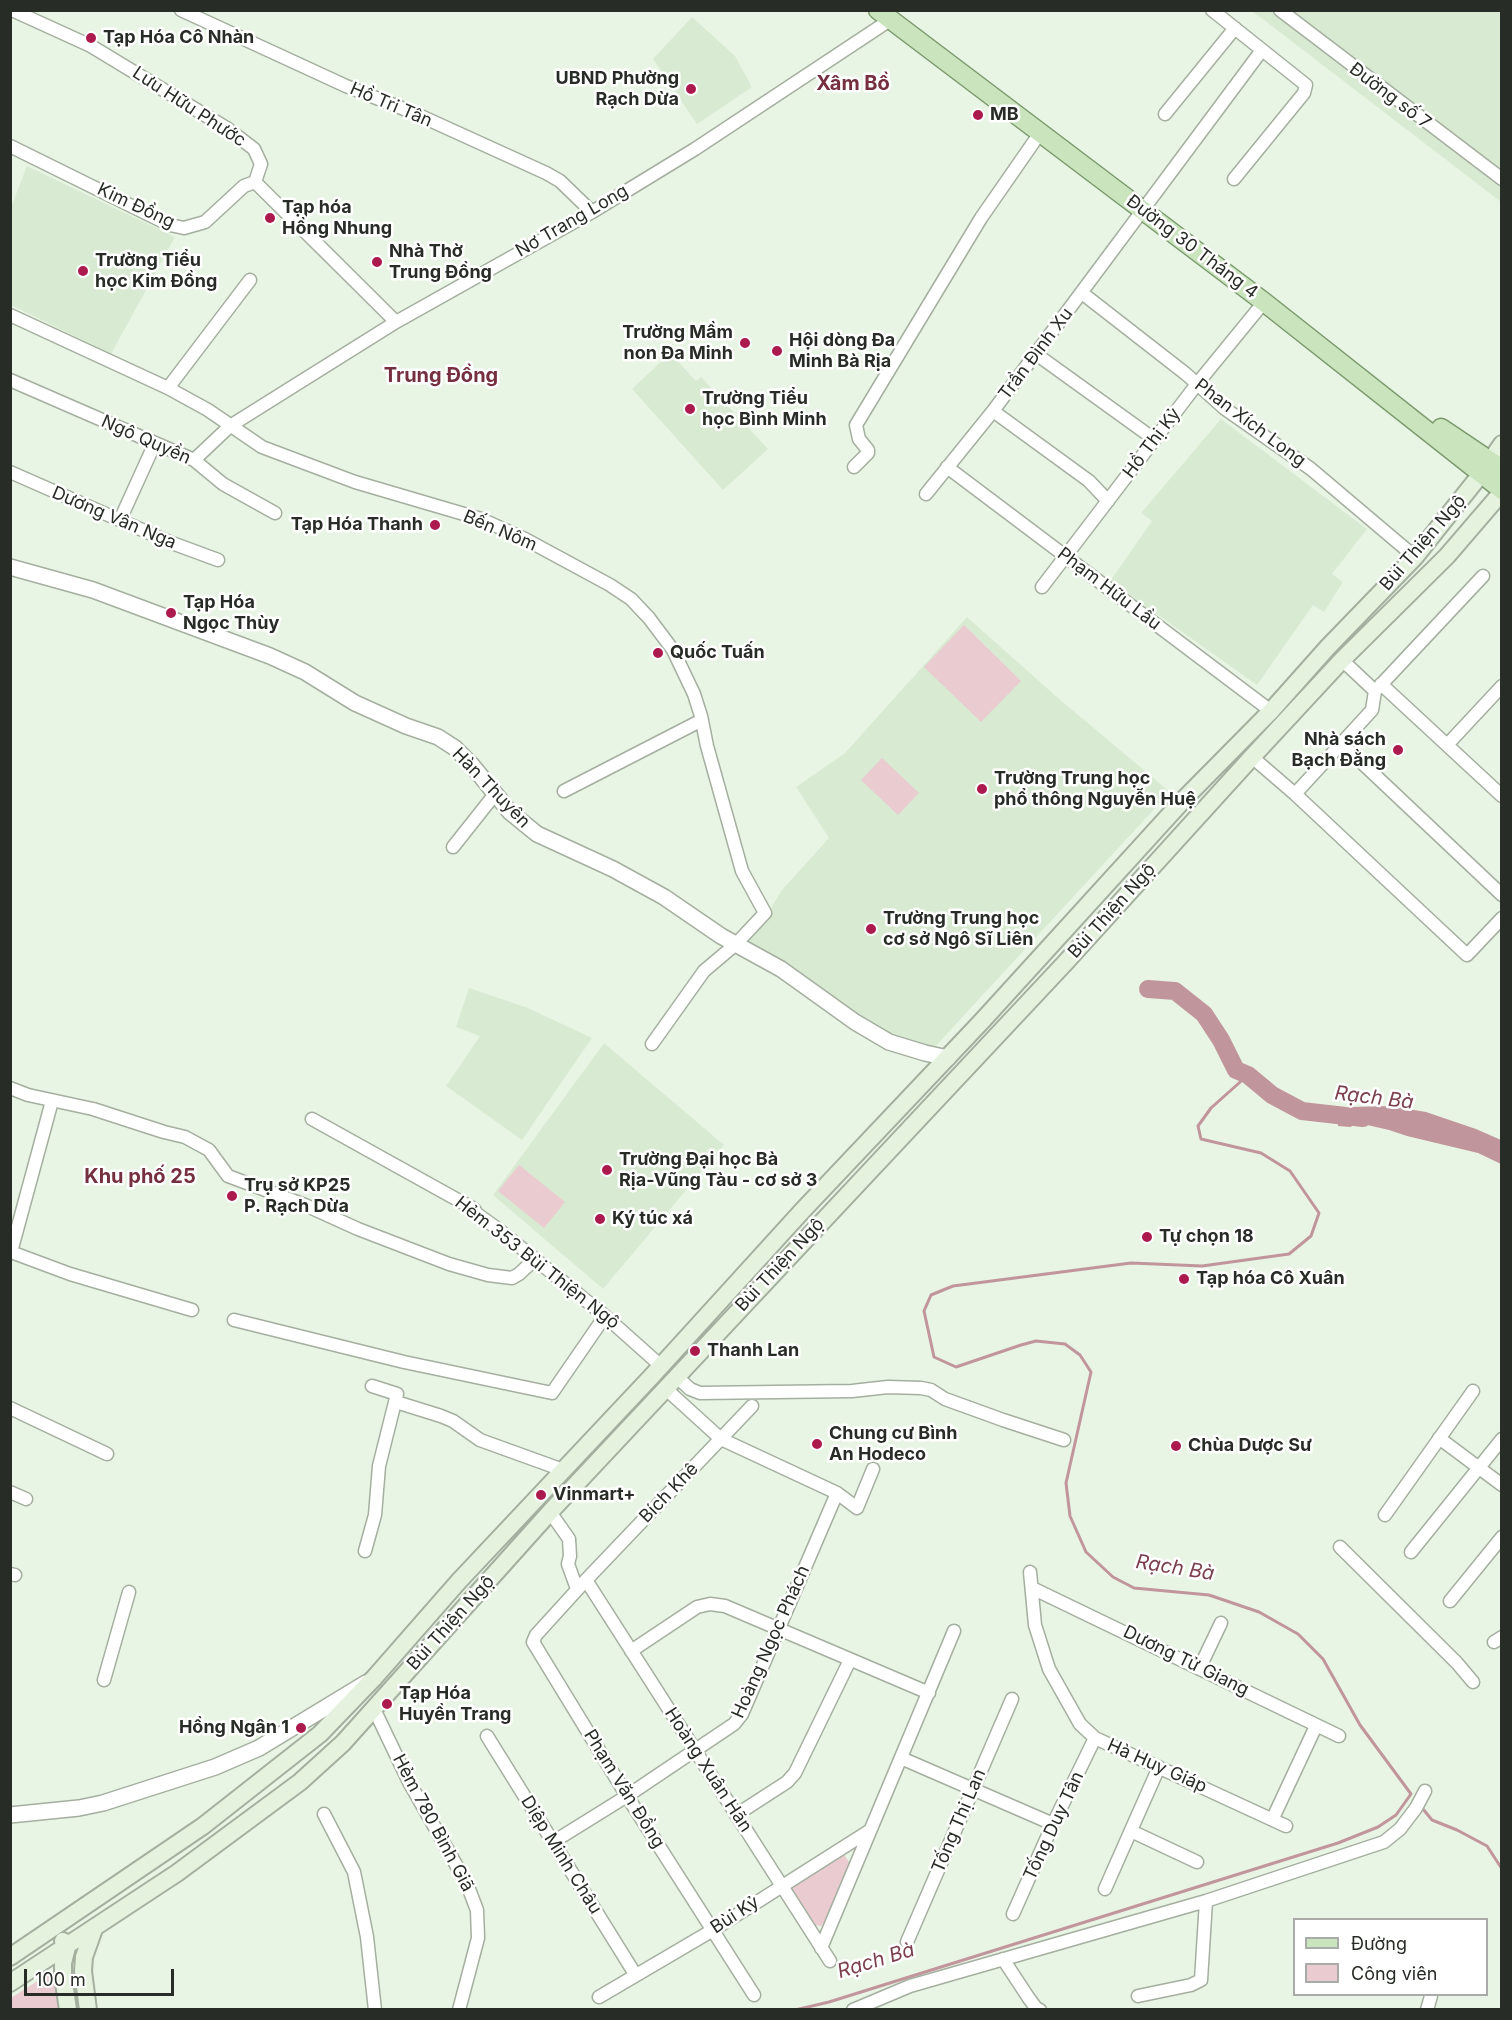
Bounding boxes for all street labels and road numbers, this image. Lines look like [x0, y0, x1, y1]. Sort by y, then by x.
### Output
street label: Đường số 7 [1345, 58, 1435, 134]
street label: Lưu Hữu Phước [128, 62, 250, 152]
street label: Hồ Tri Tân [347, 78, 435, 132]
street label: Kim Đồng [94, 179, 178, 233]
street label: Nơ Trang Long [512, 180, 632, 262]
street label: Đường 30 Tháng 4 [1122, 190, 1262, 304]
street label: Trần Đình Xu [994, 304, 1078, 404]
street label: Phan Xích Long [1190, 374, 1310, 472]
street label: Hồ Thị Kỷ [1119, 404, 1185, 482]
street label: Ngô Quyền [98, 411, 194, 469]
street label: Dương Vân Nga [49, 482, 179, 554]
street label: Bùi Thiện Ngộ [1375, 491, 1471, 595]
street label: Bến Nôm [460, 506, 540, 556]
street label: Phạm Hữu Lầu [1053, 543, 1165, 635]
street label: Hàn Thuyên [447, 743, 535, 833]
street label: Bùi Thiện Ngộ [1064, 859, 1160, 963]
street label: Hẻm 353 Bùi Thiện Ngộ [450, 1192, 624, 1334]
street label: Bùi Thiện Ngộ [731, 1214, 829, 1316]
street label: Bích Khê [635, 1458, 703, 1528]
street label: Hoàng Ngọc Phách [728, 1562, 814, 1722]
street label: Bùi Thiện Ngộ [403, 1571, 499, 1675]
street label: Dương Tử Giang [1120, 1621, 1252, 1701]
street label: Hoàng Xuân Hãn [660, 1704, 756, 1836]
street label: Phạm Văn Đồng [579, 1726, 669, 1852]
street label: Hà Huy Giáp [1104, 1734, 1210, 1798]
street label: Hẻm 780 Bình Giã [388, 1751, 478, 1895]
street label: Tống Thị Lan [928, 1766, 990, 1876]
street label: Tống Duy Tân [1019, 1768, 1089, 1884]
street label: Diệp Minh Châu [516, 1792, 606, 1918]
street label: Bùi Kỷ [707, 1891, 763, 1939]

